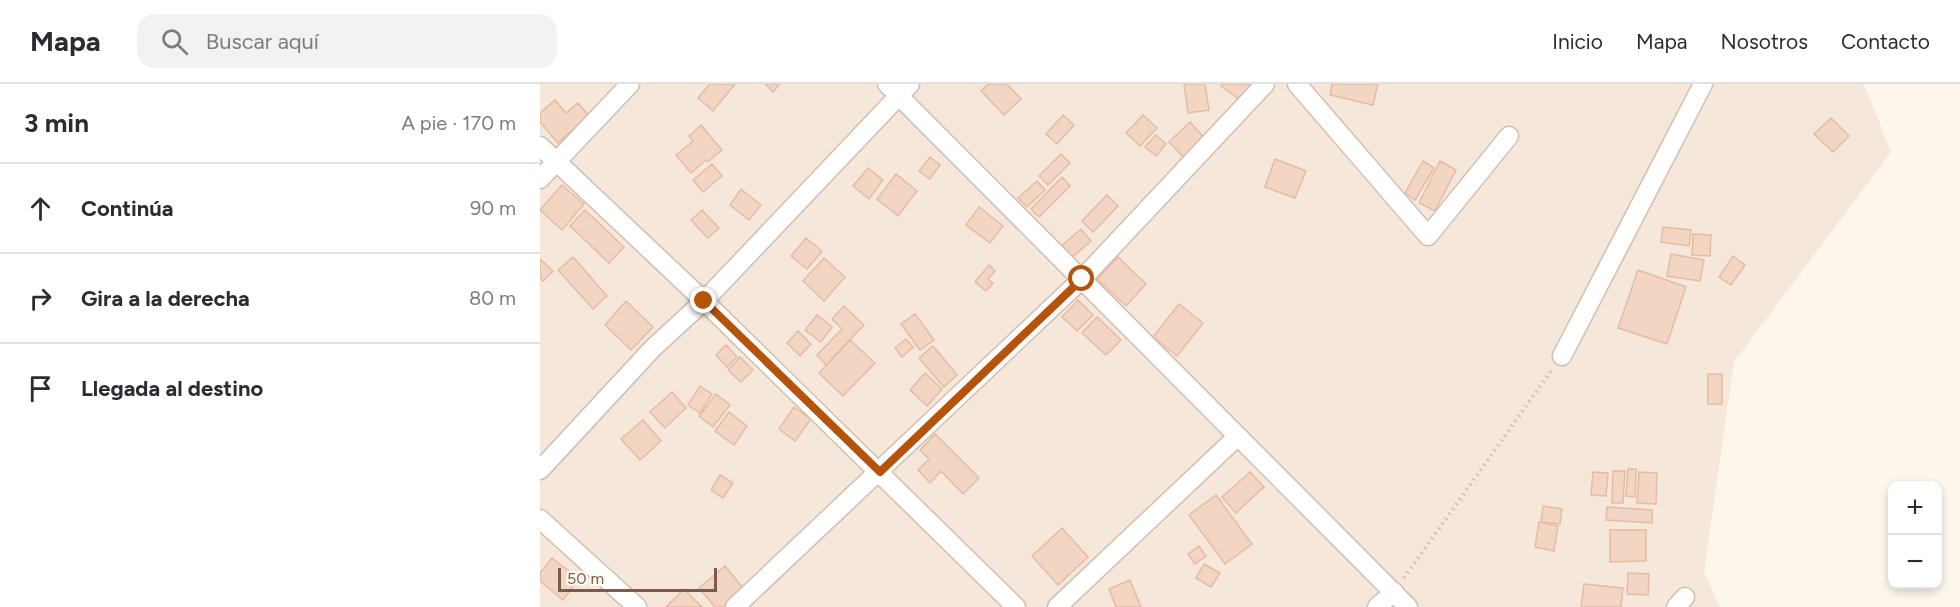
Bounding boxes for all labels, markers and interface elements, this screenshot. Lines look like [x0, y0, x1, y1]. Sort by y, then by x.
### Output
search box [137, 14, 557, 68]
text: Mapa [30, 24, 101, 58]
icon: search [158, 25, 191, 58]
text: Buscar aquí [206, 28, 319, 55]
text: Inicio [1552, 29, 1603, 54]
text: Mapa [1636, 29, 1688, 54]
text: Nosotros [1721, 29, 1808, 54]
text: Contacto [1841, 29, 1930, 54]
text: 3 min [24, 107, 89, 139]
text: A pie · 170 m [401, 111, 516, 135]
icon: ahead [24, 192, 57, 225]
text: Continúa [81, 195, 174, 222]
text: 90 m [470, 196, 516, 220]
route start [1068, 265, 1094, 291]
icon: right [24, 282, 57, 315]
text: Gira a la derecha [81, 285, 250, 312]
text: 80 m [469, 286, 516, 310]
route end [690, 287, 716, 313]
icon: arrive [24, 372, 57, 405]
text: Llegada al destino [81, 375, 263, 402]
map controls [1888, 481, 1942, 589]
button: + [1888, 481, 1942, 535]
button: − [1888, 535, 1942, 589]
scale bar [558, 565, 717, 592]
text: 50 m [567, 569, 604, 588]

